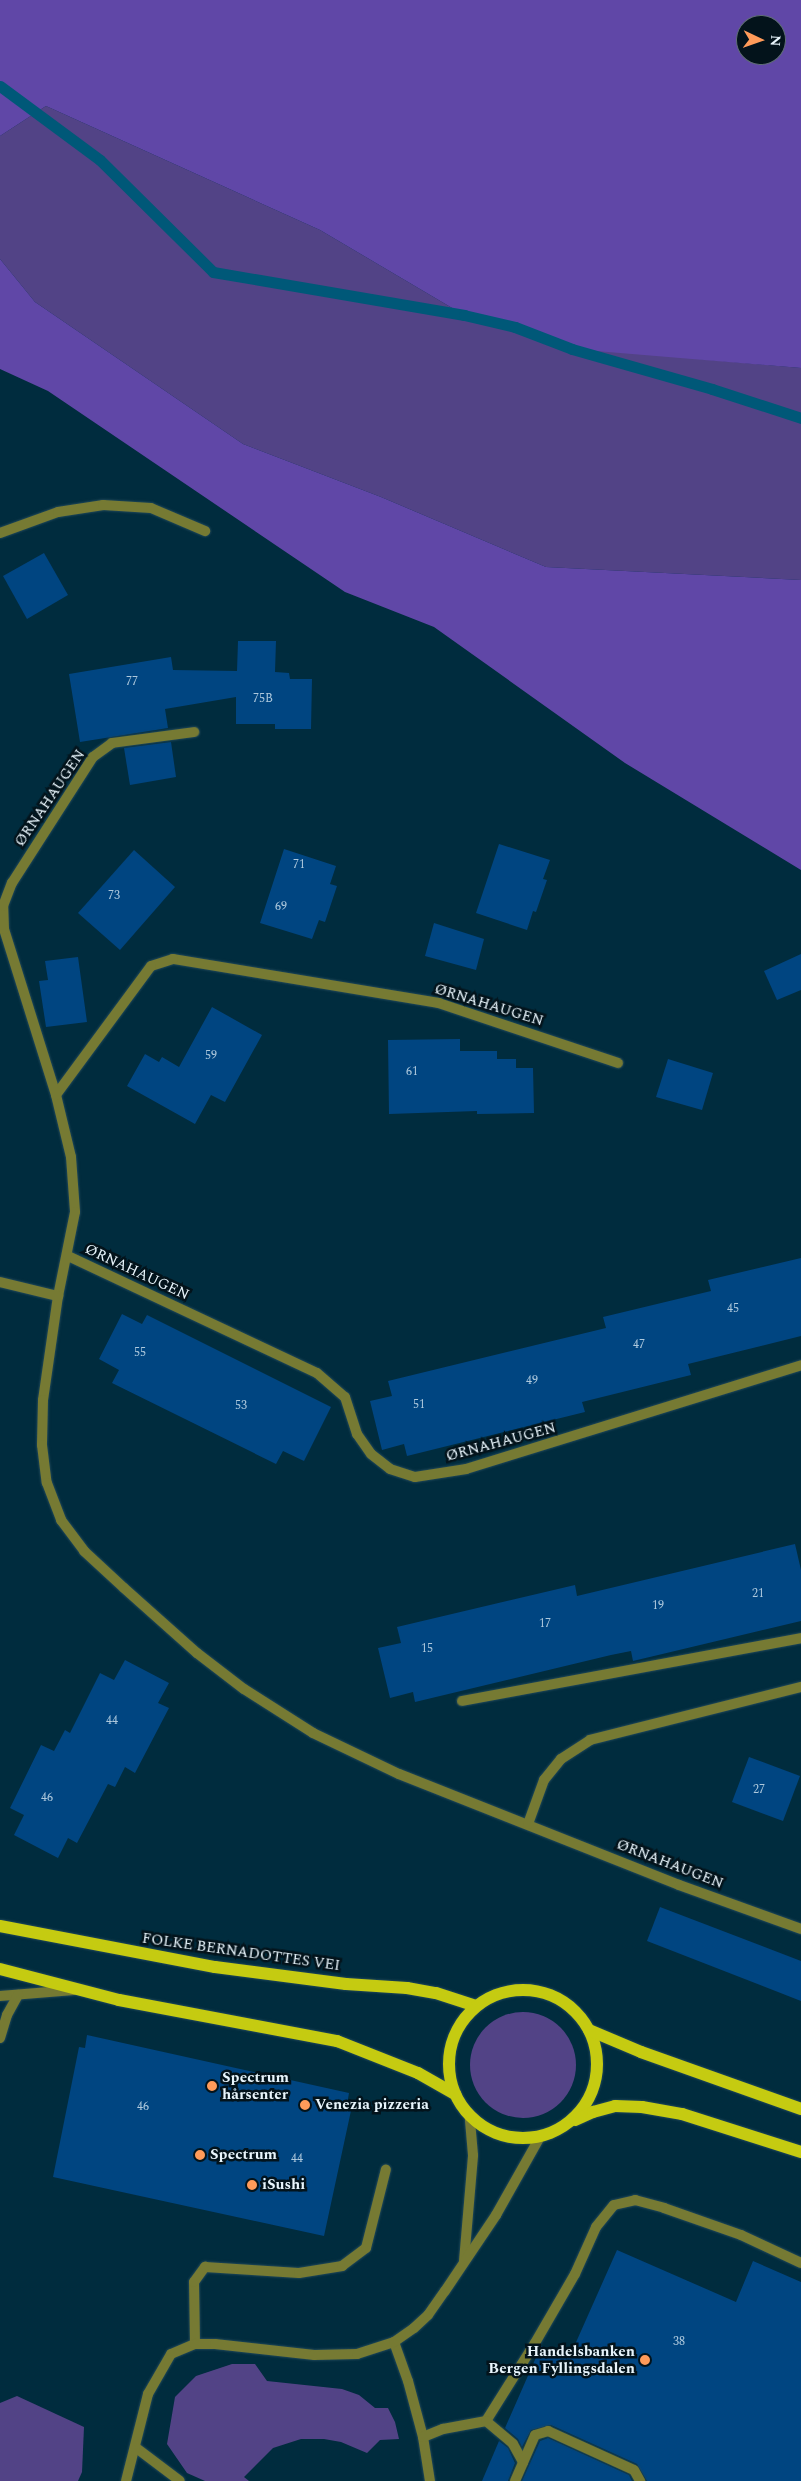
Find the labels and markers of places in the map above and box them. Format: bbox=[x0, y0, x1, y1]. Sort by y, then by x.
place label: Spectrum hårsenter bbox=[222, 2068, 289, 2103]
marker: Spectrum hårsenter bbox=[206, 2080, 218, 2092]
place label: Venezia pizzeria bbox=[315, 2096, 429, 2114]
marker: Venezia pizzeria bbox=[299, 2099, 311, 2111]
place label: Spectrum bbox=[210, 2146, 277, 2164]
marker: Spectrum bbox=[194, 2149, 206, 2161]
place label: iSushi bbox=[262, 2176, 305, 2194]
marker: iSushi bbox=[246, 2179, 258, 2191]
place label: Handelsbanken Bergen Fyllingsdalen bbox=[488, 2342, 635, 2377]
marker: Handelsbanken Bergen Fyllingsdalen bbox=[639, 2354, 651, 2366]

